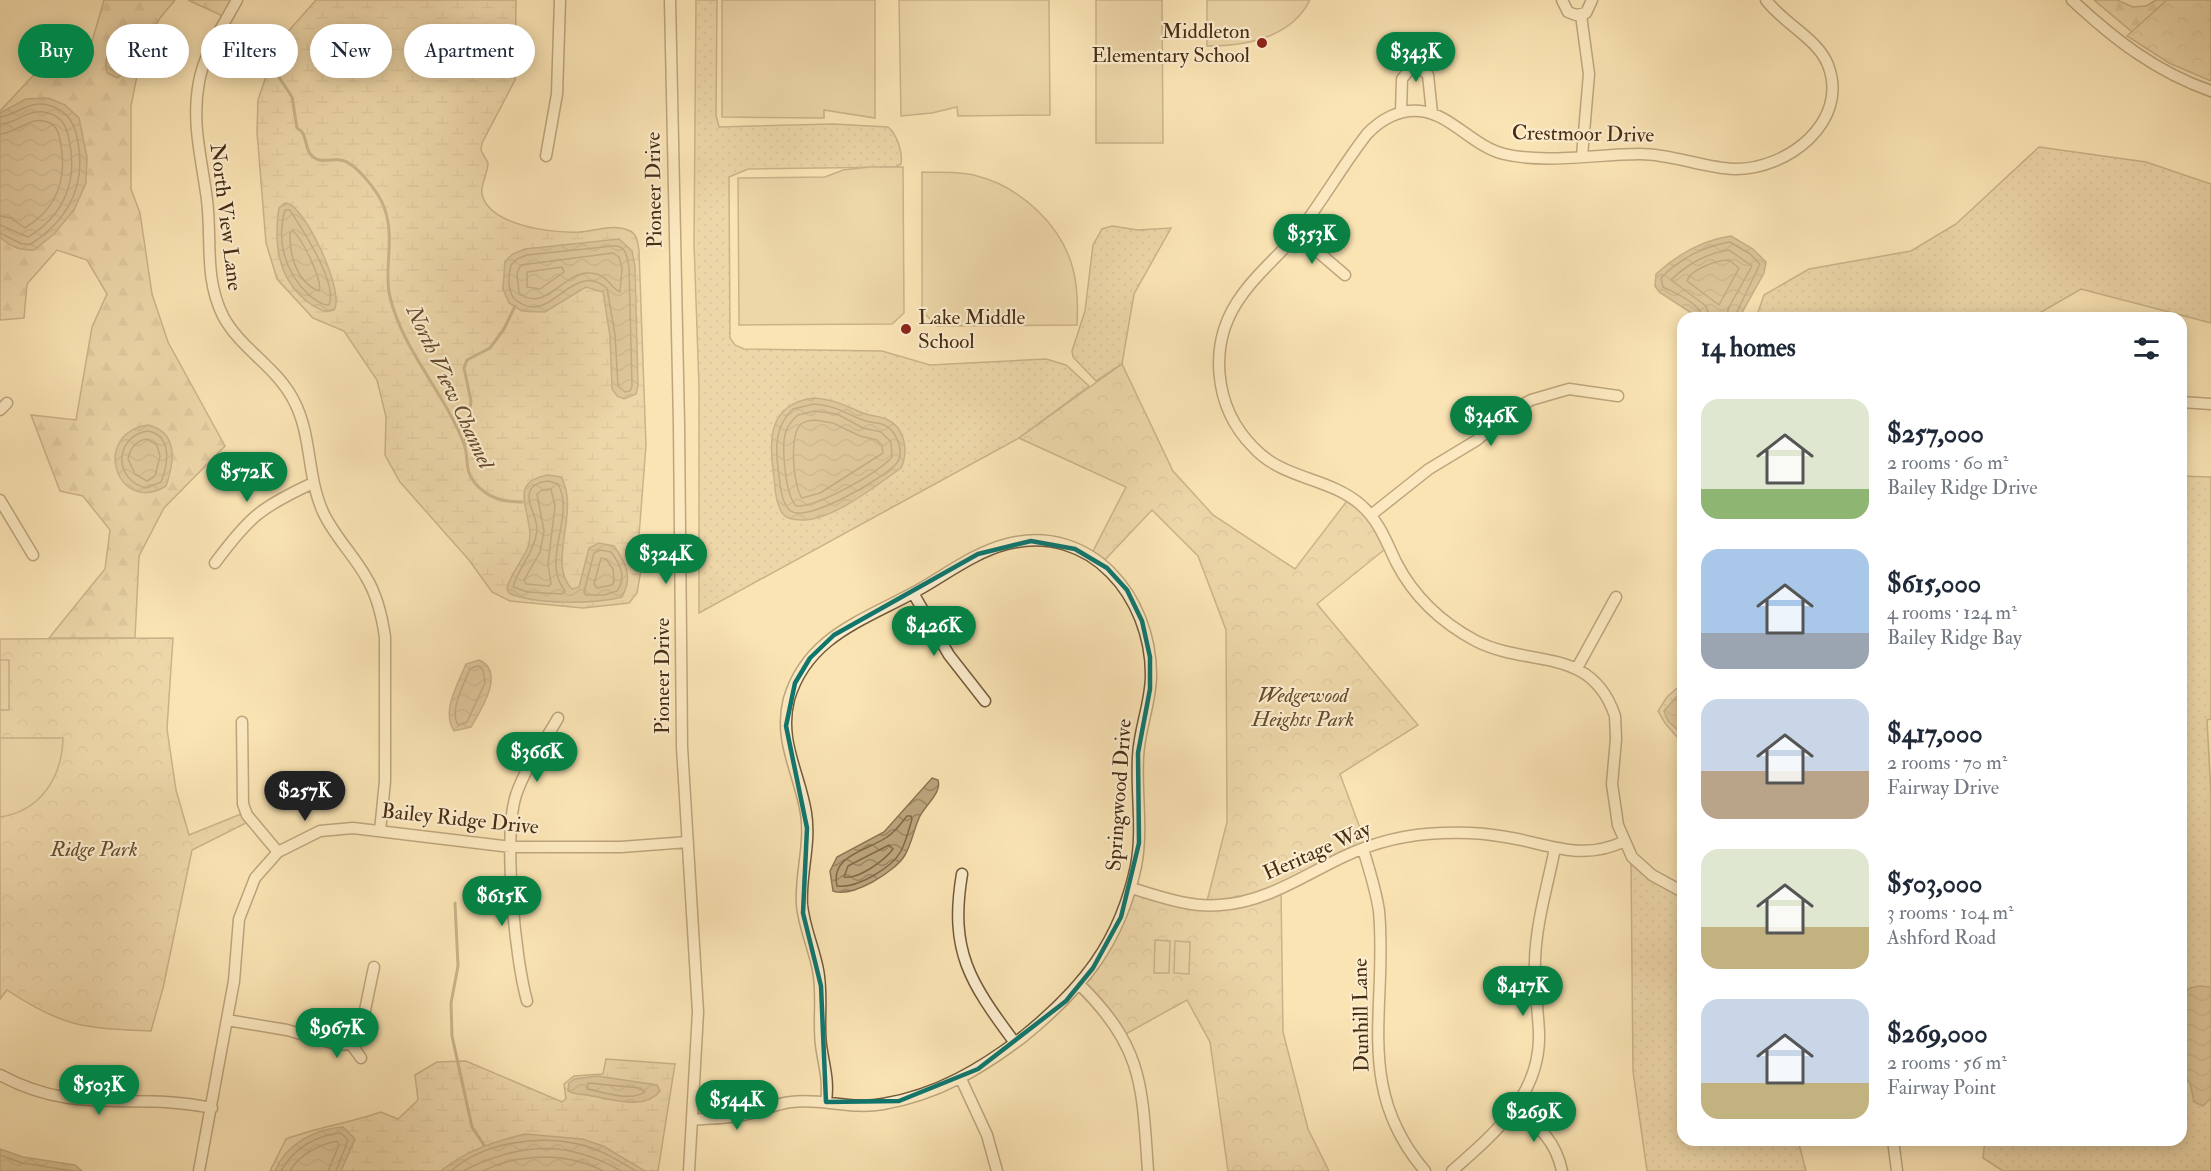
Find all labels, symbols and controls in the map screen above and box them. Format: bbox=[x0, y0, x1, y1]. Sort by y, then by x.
place label: Middleton Elementary School bbox=[1092, 18, 1251, 69]
chip: Buy bbox=[18, 24, 94, 78]
chip: Rent bbox=[106, 24, 189, 78]
chip: Filters bbox=[201, 24, 298, 78]
chip: New bbox=[310, 24, 392, 78]
chip: Apartment bbox=[404, 24, 535, 78]
pin: $343K bbox=[1374, 32, 1458, 83]
marker: Middleton Elementary School bbox=[1255, 36, 1269, 50]
text: $343K bbox=[1390, 39, 1442, 64]
street label: Crestmoor Drive bbox=[1512, 119, 1655, 149]
street label: Pioneer Drive bbox=[639, 131, 669, 248]
street label: North View Lane bbox=[204, 142, 248, 292]
pin: $353K bbox=[1270, 214, 1354, 265]
text: $353K bbox=[1287, 221, 1337, 246]
water label: North View Channel bbox=[400, 300, 501, 475]
place label: Lake Middle School bbox=[918, 304, 1026, 355]
marker: Lake Middle School bbox=[899, 322, 913, 336]
text: 14 homes bbox=[1701, 332, 1796, 364]
icon: filters bbox=[2130, 332, 2163, 365]
pin: $346K bbox=[1449, 396, 1533, 447]
text: $346K bbox=[1464, 403, 1518, 428]
text: $257,000 bbox=[1887, 418, 1984, 450]
icon: home bbox=[1749, 423, 1821, 495]
text: 2 rooms · 60 m² bbox=[1887, 450, 2008, 475]
pin: $572K bbox=[205, 452, 289, 503]
text: $572K bbox=[220, 459, 274, 484]
text: Bailey Ridge Drive bbox=[1887, 475, 2038, 500]
pin: $324K bbox=[624, 534, 708, 585]
text: $324K bbox=[639, 541, 693, 566]
text: $615,000 bbox=[1887, 568, 1981, 600]
icon: home bbox=[1749, 573, 1821, 645]
text: 4 rooms · 124 m² bbox=[1887, 600, 2017, 625]
pin: $426K bbox=[892, 606, 976, 657]
text: $426K bbox=[906, 613, 962, 638]
street label: Pioneer Drive bbox=[649, 618, 676, 734]
text: Bailey Ridge Bay bbox=[1887, 625, 2022, 650]
park label: Wedgewood Heights Park bbox=[1251, 682, 1354, 733]
street label: Springwood Drive bbox=[1100, 718, 1138, 872]
text: $417,000 bbox=[1887, 718, 1983, 750]
icon: home bbox=[1749, 723, 1821, 795]
pin: $366K bbox=[495, 732, 579, 783]
text: $366K bbox=[510, 739, 564, 764]
text: 2 rooms · 70 m² bbox=[1887, 750, 2007, 775]
pin: $257K bbox=[263, 771, 347, 822]
text: Fairway Drive bbox=[1887, 775, 1999, 800]
text: $257K bbox=[278, 778, 332, 803]
street label: Bailey Ridge Drive bbox=[380, 797, 540, 841]
street label: Heritage Way bbox=[1259, 815, 1376, 887]
park label: Ridge Park bbox=[49, 836, 138, 863]
text: $503,000 bbox=[1887, 868, 1982, 900]
icon: home bbox=[1749, 873, 1821, 945]
pin: $615K bbox=[460, 876, 544, 927]
text: $615K bbox=[476, 883, 528, 908]
text: 3 rooms · 104 m² bbox=[1887, 900, 2014, 925]
text: Ashford Road bbox=[1887, 925, 1996, 950]
street label: Dunhill Lane bbox=[1347, 958, 1375, 1072]
pin: $417K bbox=[1481, 966, 1565, 1017]
text: $417K bbox=[1497, 973, 1549, 998]
pin: $967K bbox=[295, 1008, 379, 1059]
text: $967K bbox=[310, 1015, 364, 1040]
text: $269,000 bbox=[1887, 1018, 1987, 1050]
icon: home bbox=[1749, 1023, 1821, 1095]
text: 2 rooms · 56 m² bbox=[1887, 1050, 2007, 1075]
pin: $503K bbox=[57, 1065, 141, 1116]
text: $503K bbox=[73, 1072, 125, 1097]
text: Fairway Point bbox=[1887, 1075, 1996, 1100]
pin: $544K bbox=[695, 1080, 779, 1131]
text: $544K bbox=[709, 1087, 765, 1112]
pin: $269K bbox=[1492, 1092, 1576, 1143]
text: $269K bbox=[1506, 1099, 1562, 1124]

